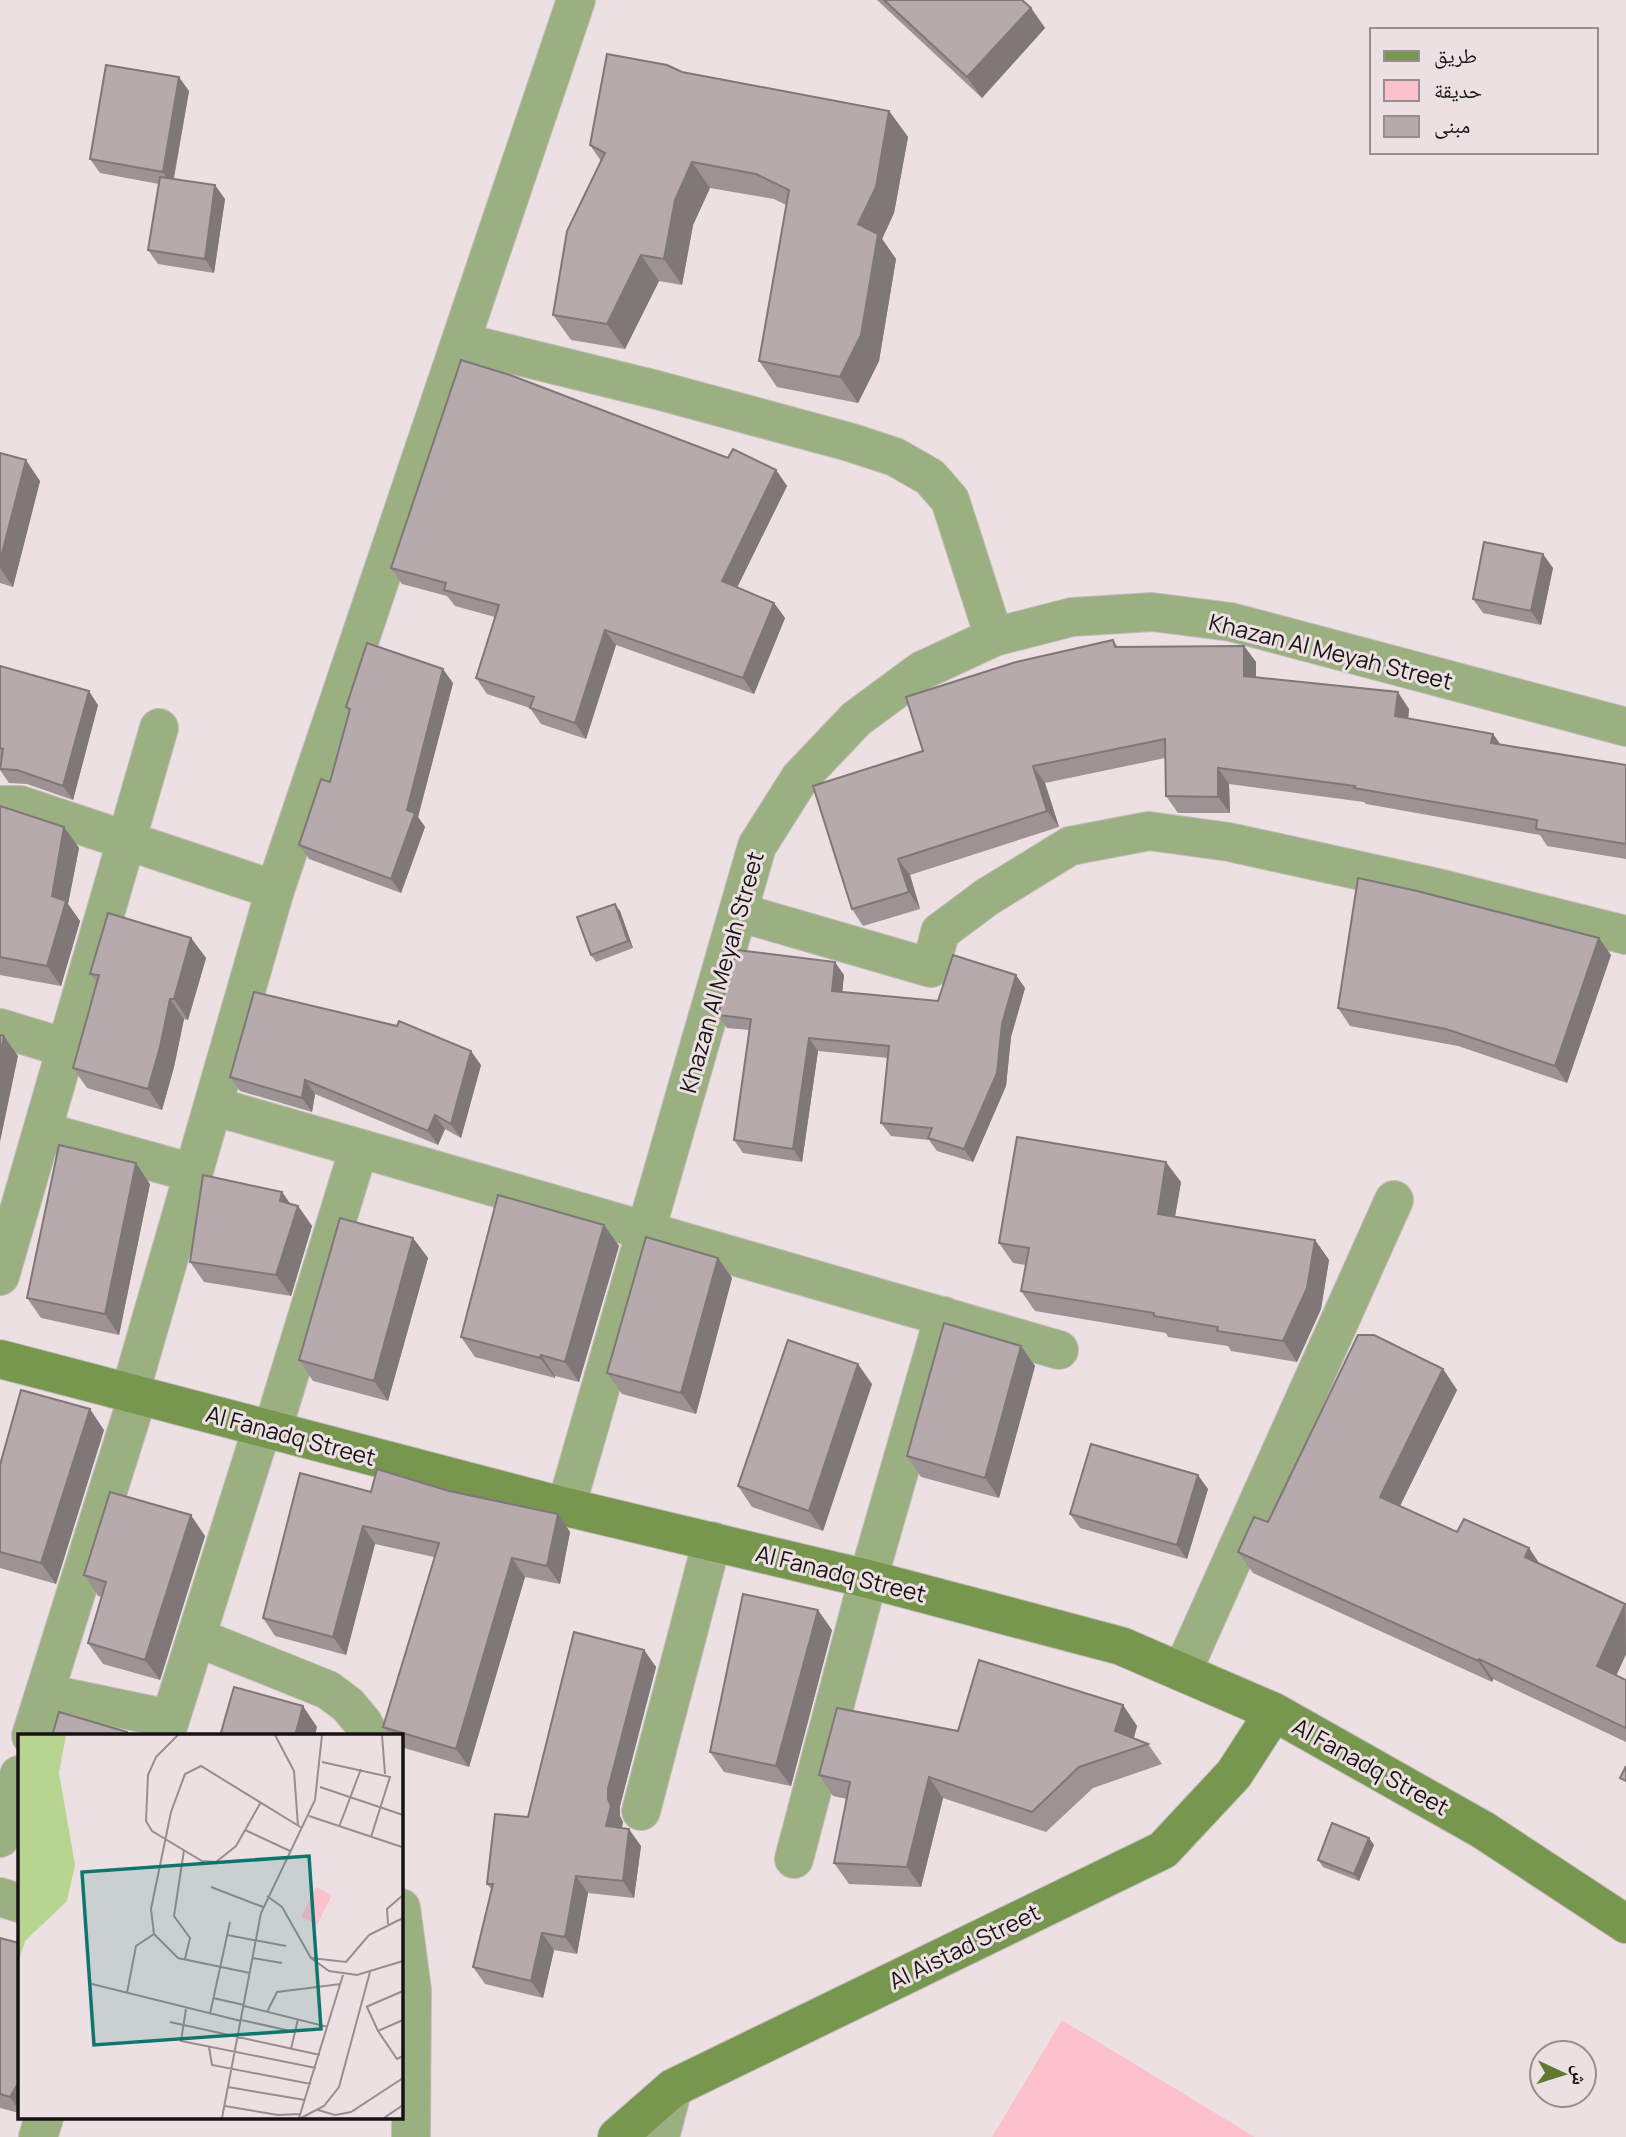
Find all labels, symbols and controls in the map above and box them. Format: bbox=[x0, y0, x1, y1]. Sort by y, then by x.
legend bbox=[1370, 28, 1598, 154]
text: طريق bbox=[1434, 41, 1477, 69]
text: حديقة bbox=[1434, 76, 1482, 104]
text: مبنى bbox=[1434, 111, 1470, 139]
street label: Khazan Al Meyah Street bbox=[1206, 605, 1456, 697]
street label: Khazan Al Meyah Street bbox=[671, 847, 771, 1097]
street label: Al Fanadq Street bbox=[203, 1397, 379, 1473]
street label: Al Fanadq Street bbox=[753, 1536, 929, 1610]
street label: Al Fanadq Street bbox=[1287, 1710, 1455, 1822]
inset map bbox=[18, 1734, 402, 2120]
street label: Al Aistad Street bbox=[883, 1896, 1045, 1996]
north arrow bbox=[1528, 2039, 1598, 2109]
text: ش bbox=[1566, 2064, 1594, 2086]

